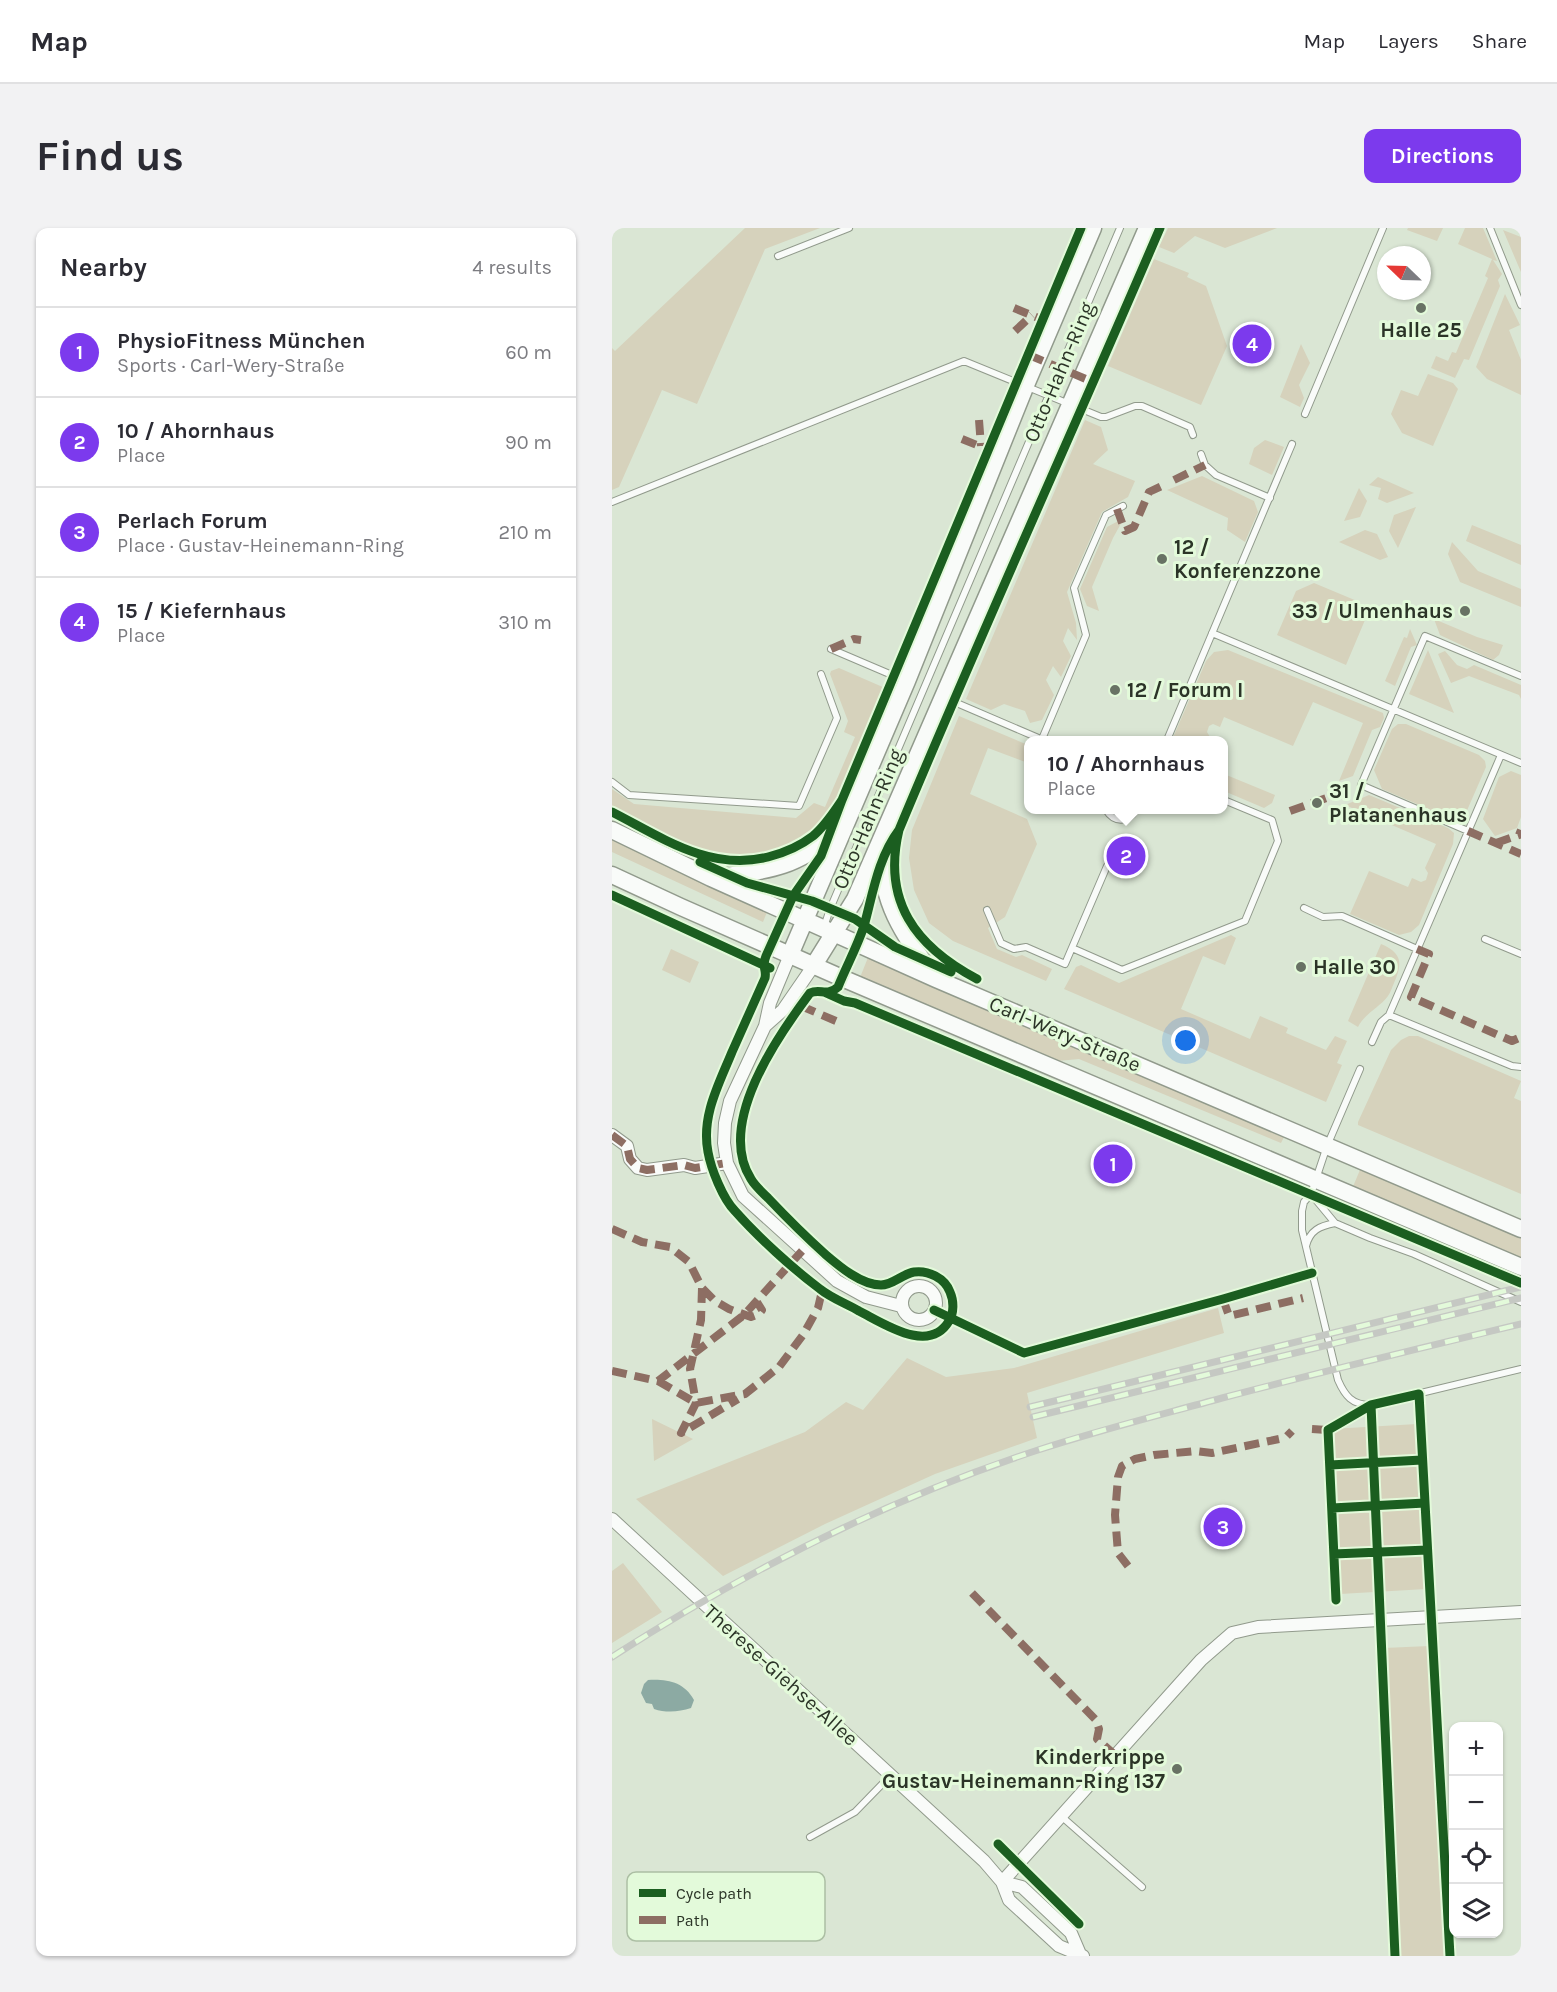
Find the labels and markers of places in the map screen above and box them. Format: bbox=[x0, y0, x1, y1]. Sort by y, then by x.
marker: Halle 25 bbox=[1414, 301, 1428, 315]
place label: Halle 25 bbox=[1380, 318, 1462, 342]
pin: 4 bbox=[1232, 322, 1272, 366]
place label: 12 / Konferenzzone bbox=[1174, 535, 1321, 583]
marker: 12 / Konferenzzone bbox=[1155, 552, 1169, 566]
place label: 33 / Ulmenhaus bbox=[1292, 599, 1453, 623]
marker: 33 / Ulmenhaus bbox=[1458, 604, 1472, 618]
place label: 12 / Forum I bbox=[1127, 678, 1243, 702]
marker: 12 / Forum I bbox=[1108, 683, 1122, 697]
place label: 31 / Platanenhaus bbox=[1329, 779, 1467, 827]
marker: 31 / Platanenhaus bbox=[1310, 796, 1324, 810]
pin: 2 bbox=[1106, 834, 1146, 878]
place label: Halle 30 bbox=[1313, 955, 1396, 979]
marker: Halle 30 bbox=[1294, 960, 1308, 974]
pin: 1 bbox=[1094, 1142, 1132, 1186]
pin: 3 bbox=[1204, 1504, 1242, 1550]
place label: Kinderkrippe Gustav-Heinemann-Ring 137 bbox=[882, 1745, 1166, 1793]
marker: Kinderkrippe Gustav-Heinemann-Ring 137 bbox=[1170, 1762, 1184, 1776]

